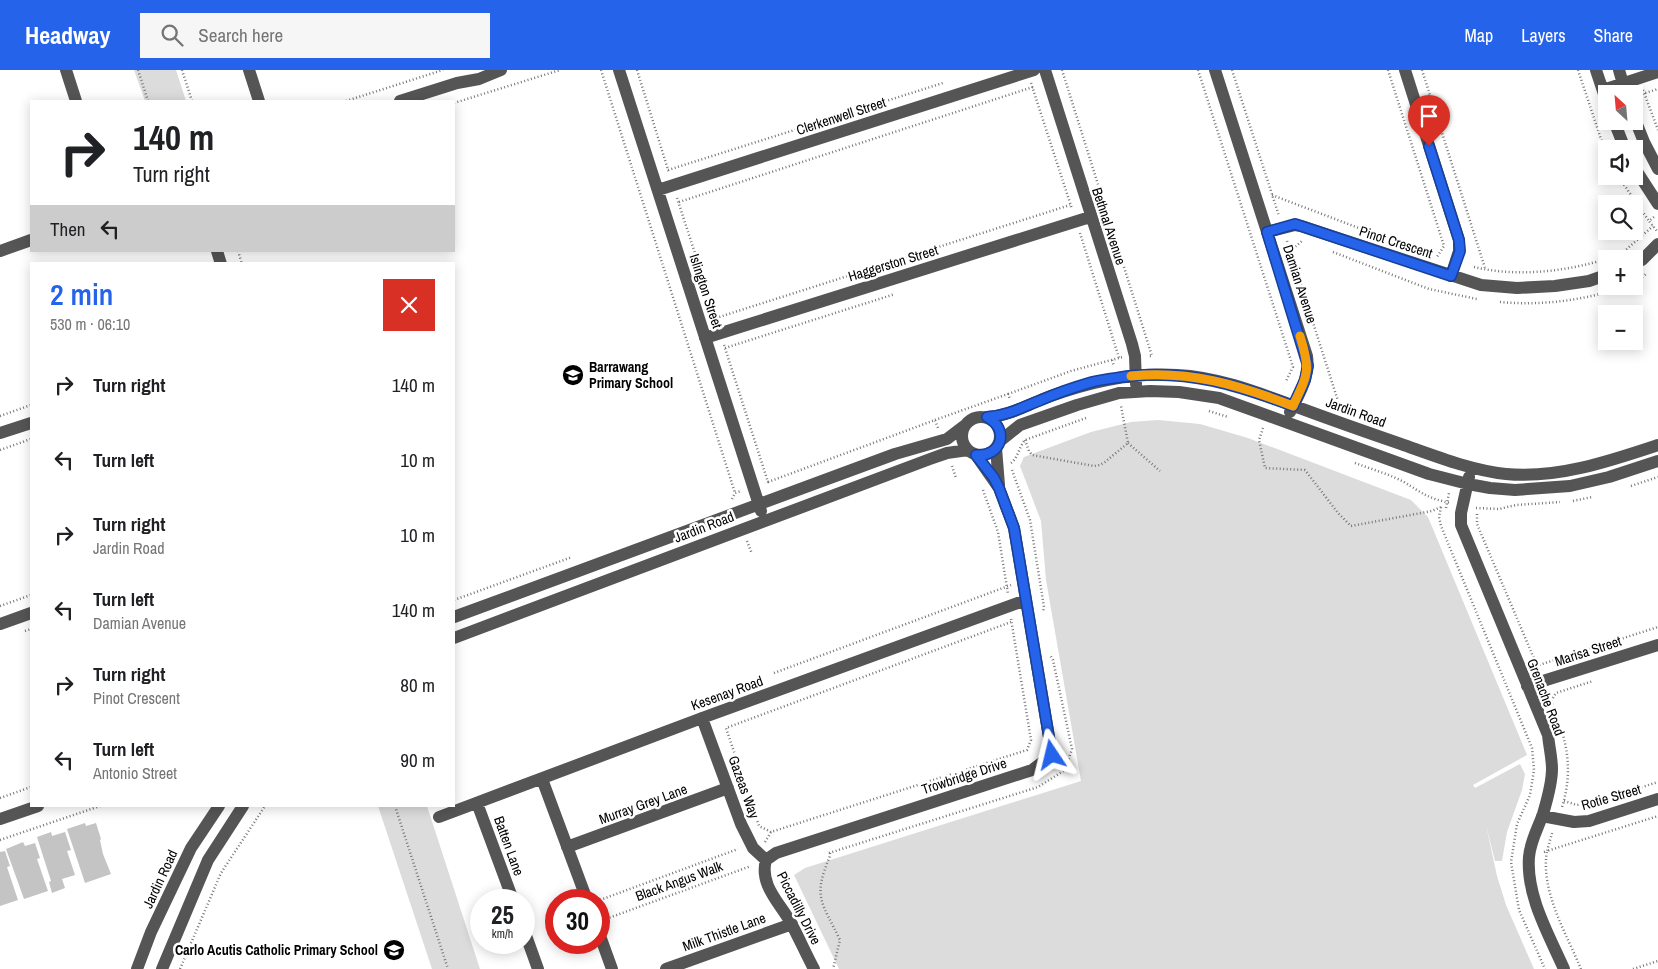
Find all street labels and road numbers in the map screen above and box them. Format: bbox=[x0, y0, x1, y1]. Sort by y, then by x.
street label: Clerkenwell Street bbox=[794, 93, 888, 139]
street label: Bethnal Avenue bbox=[1088, 185, 1130, 267]
street label: Pinot Crescent bbox=[1357, 222, 1435, 262]
street label: Haggerston Street bbox=[846, 241, 940, 285]
street label: Damian Avenue bbox=[1279, 242, 1321, 326]
street label: Islington Street bbox=[686, 251, 726, 331]
street label: Jardin Road bbox=[1324, 393, 1388, 431]
street label: Jardin Road bbox=[672, 507, 736, 547]
street label: Marisa Street bbox=[1552, 632, 1624, 670]
street label: Grenache Road bbox=[1523, 656, 1569, 738]
street label: Kesenay Road bbox=[689, 672, 765, 714]
street label: Gazeas Way bbox=[724, 753, 764, 821]
street label: Trowbridge Drive bbox=[919, 754, 1009, 798]
street label: Murray Grey Lane bbox=[596, 780, 690, 828]
street label: Rotie Street bbox=[1579, 780, 1643, 814]
street label: Batten Lane bbox=[490, 814, 528, 878]
street label: Jardin Road bbox=[139, 847, 181, 911]
street label: Black Angus Walk bbox=[633, 857, 725, 905]
street label: Piccadilly Drive bbox=[773, 868, 825, 948]
street label: Milk Thistle Lane bbox=[680, 909, 768, 955]

